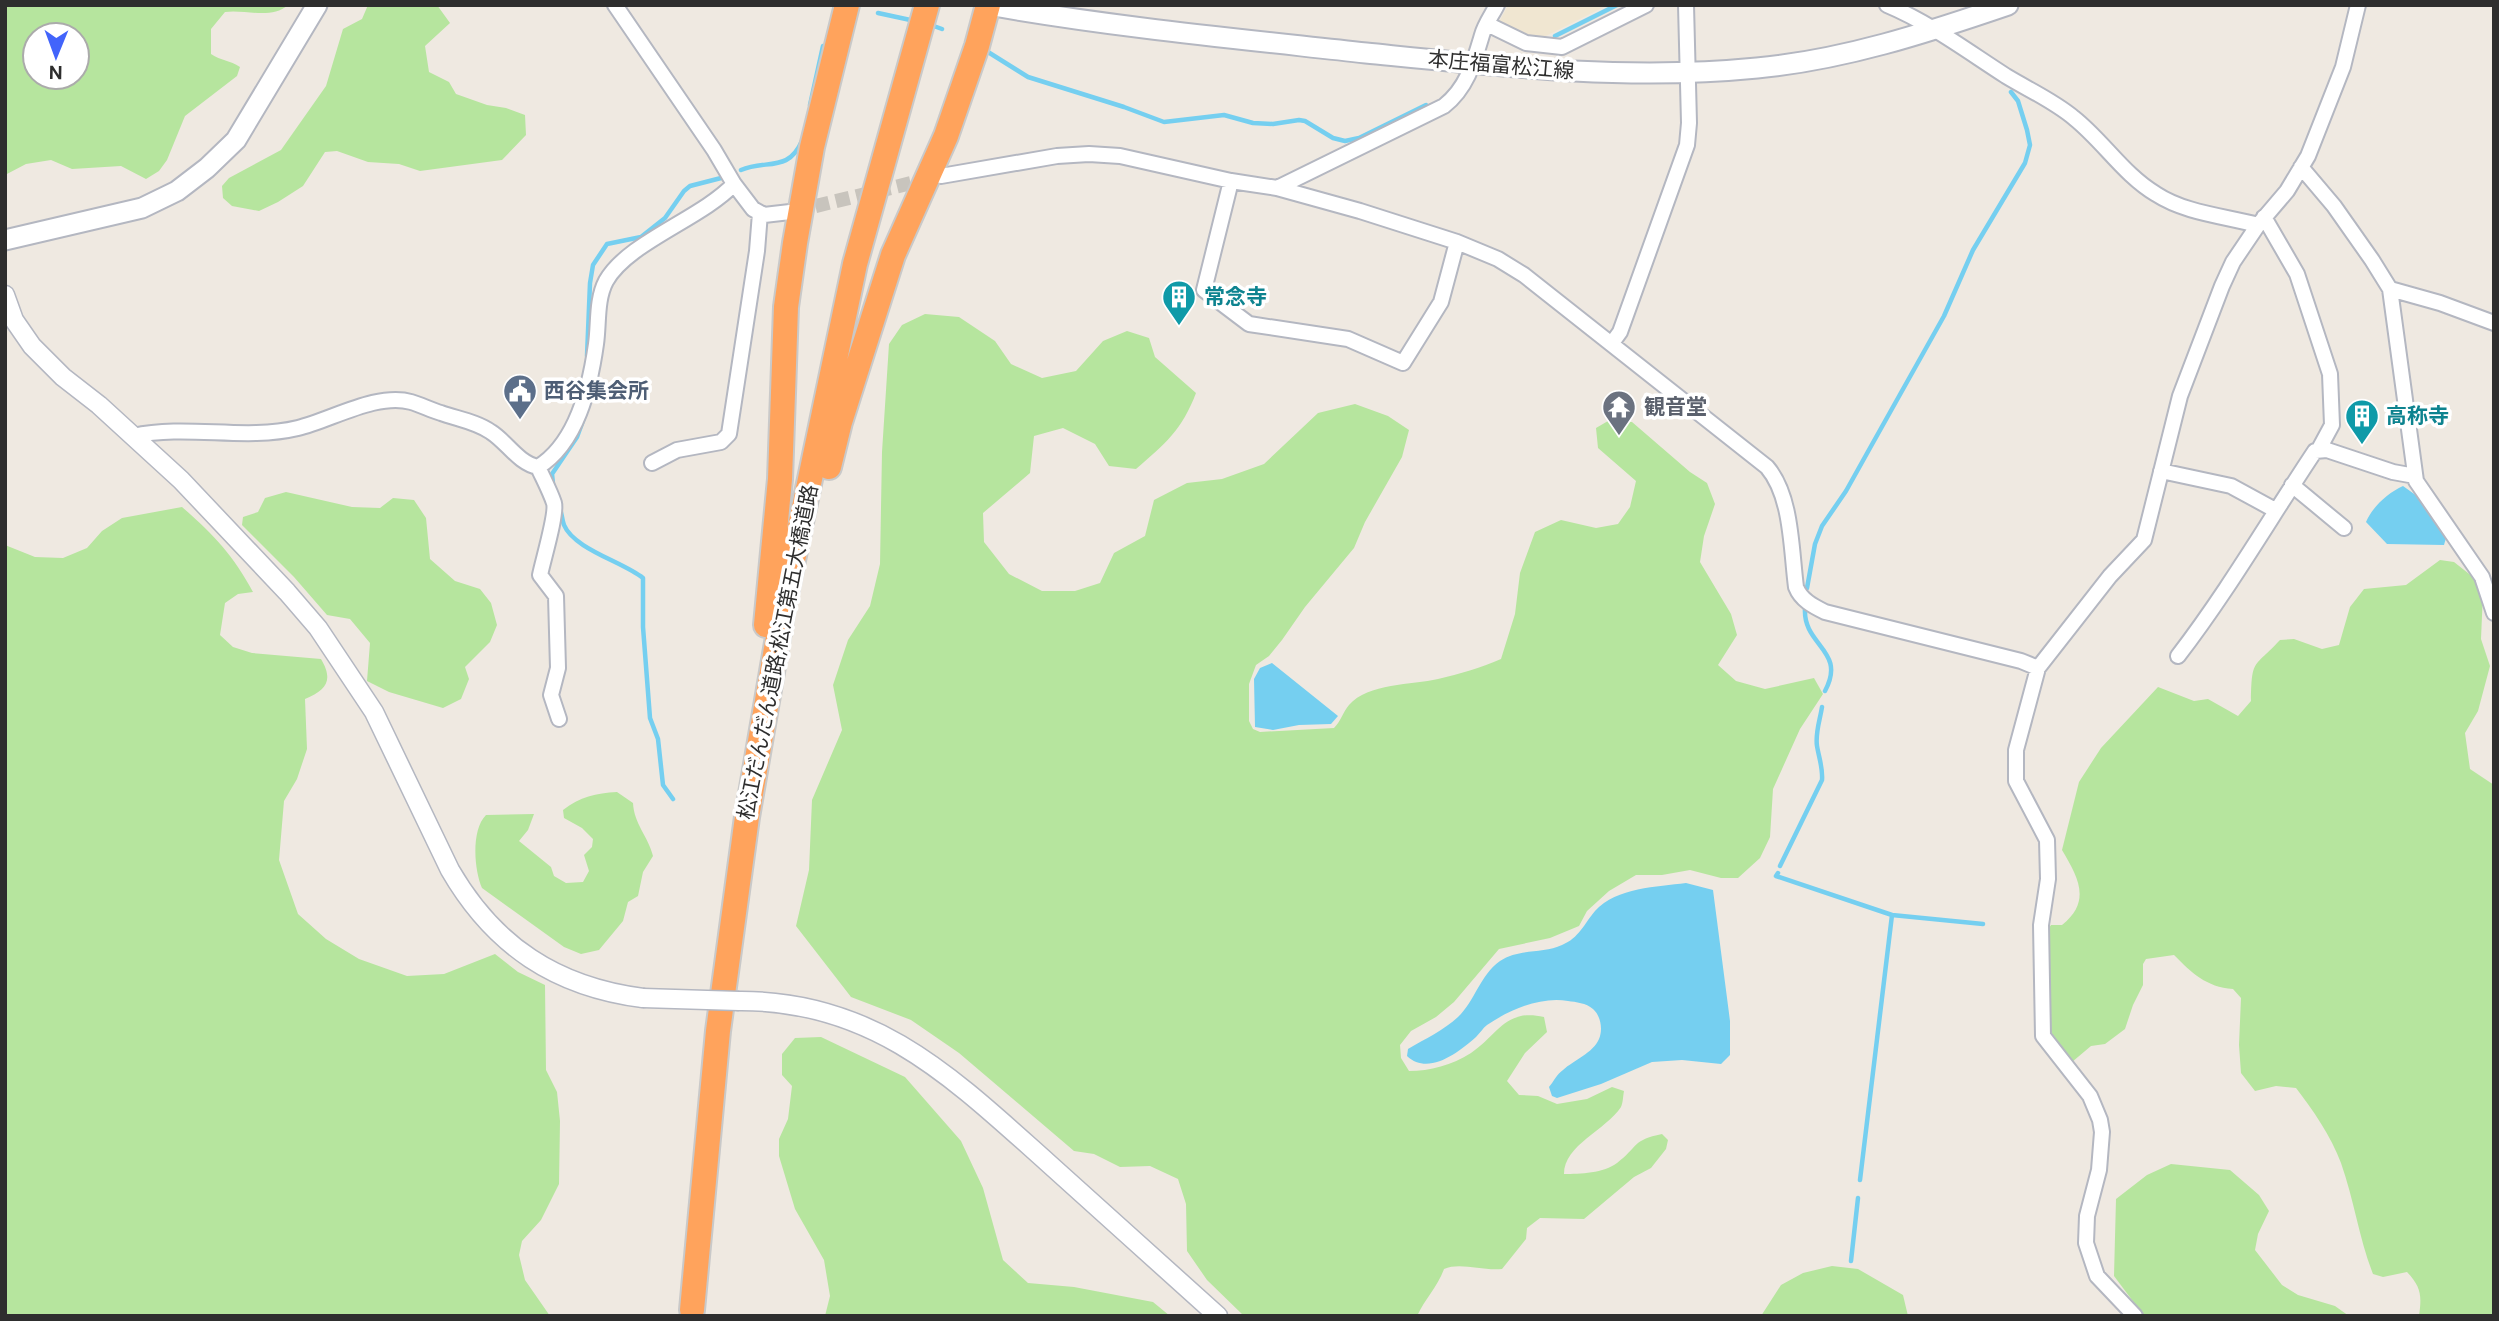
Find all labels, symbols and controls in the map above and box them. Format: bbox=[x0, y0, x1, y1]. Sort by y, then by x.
north arrow bbox=[21, 21, 91, 91]
street label: 本庄福富松江線 bbox=[1427, 45, 1575, 85]
text: N bbox=[49, 60, 63, 85]
building icon: 常念寺 bbox=[1160, 278, 1198, 327]
place label: 常念寺 bbox=[1204, 283, 1267, 311]
public building icon: 西谷集会所 bbox=[501, 372, 539, 421]
place label: 西谷集会所 bbox=[544, 377, 649, 405]
temple icon: 観音堂 bbox=[1600, 388, 1638, 437]
place label: 観音堂 bbox=[1644, 393, 1707, 421]
building icon: 高称寺 bbox=[2343, 397, 2381, 446]
place label: 高称寺 bbox=[2386, 402, 2449, 430]
street label: 松江だんだん道路;松江第五大橋道路 bbox=[732, 482, 824, 822]

